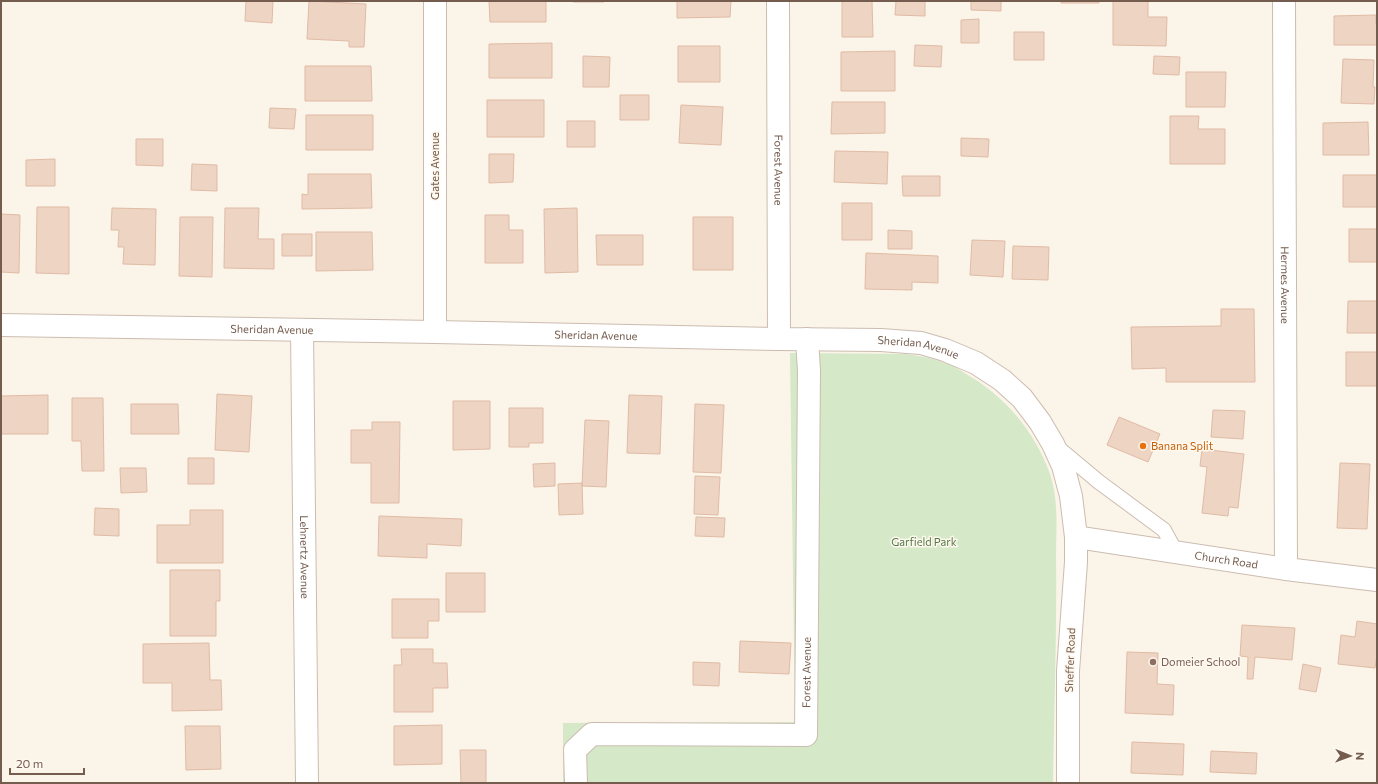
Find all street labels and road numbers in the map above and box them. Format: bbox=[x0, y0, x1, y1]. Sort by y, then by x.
street label: Gates Avenue bbox=[428, 132, 441, 200]
street label: Forest Avenue bbox=[772, 134, 786, 206]
street label: Hermes Avenue bbox=[1279, 246, 1292, 324]
street label: Sheridan Avenue bbox=[230, 322, 314, 336]
street label: Sheridan Avenue bbox=[554, 327, 638, 342]
street label: Sheridan Avenue bbox=[877, 333, 961, 361]
street label: Lehnertz Avenue bbox=[298, 515, 312, 599]
street label: Church Road bbox=[1194, 548, 1259, 571]
street label: Sheffer Road bbox=[1062, 627, 1077, 693]
street label: Forest Avenue bbox=[799, 637, 813, 708]

